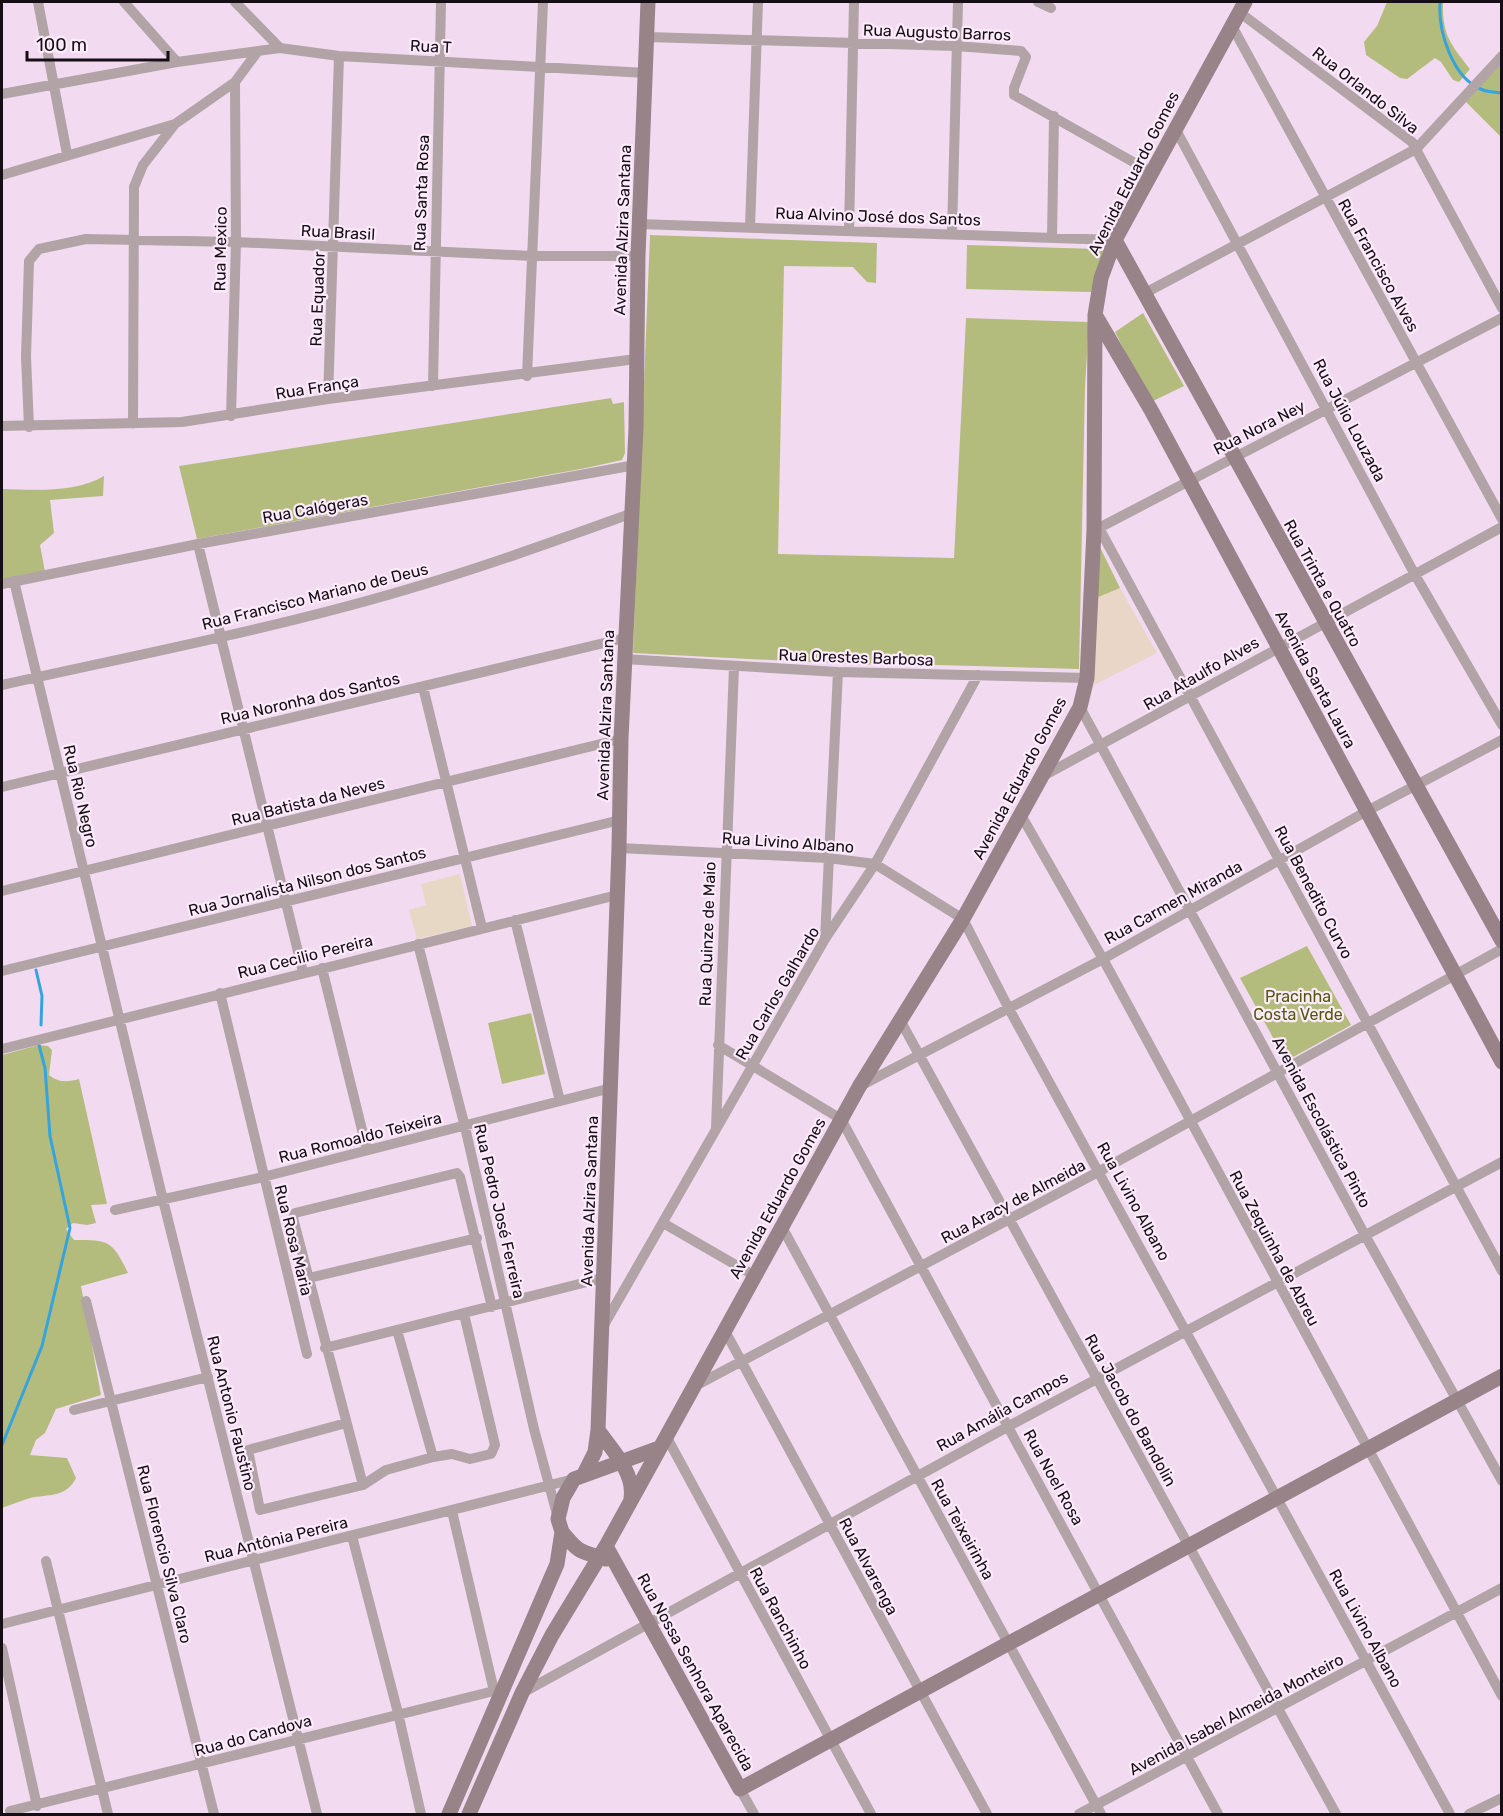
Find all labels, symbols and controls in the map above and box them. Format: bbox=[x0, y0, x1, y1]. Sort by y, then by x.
street label: Rua Augusto Barros bbox=[863, 20, 1011, 45]
scale bar bbox=[27, 24, 168, 62]
text: 100 m bbox=[36, 34, 87, 56]
street label: Rua T bbox=[410, 36, 452, 57]
street label: Rua Orlando Silva bbox=[1309, 43, 1423, 138]
street label: Avenida Eduardo Gomes bbox=[1084, 88, 1183, 258]
street label: Rua Santa Rosa bbox=[410, 134, 433, 252]
street label: Avenida Alzira Santana bbox=[610, 144, 635, 316]
street label: Rua Francisco Alves bbox=[1334, 195, 1423, 335]
street label: Rua Alvino José dos Santos bbox=[775, 203, 981, 230]
street label: Rua Mexico bbox=[210, 206, 231, 292]
street label: Rua Brasil bbox=[300, 221, 376, 244]
street label: Rua Equador bbox=[306, 251, 329, 347]
street label: Rua Júlio Louzada bbox=[1309, 356, 1390, 485]
street label: Rua França bbox=[274, 372, 360, 403]
street label: Rua Nora Ney bbox=[1210, 396, 1308, 459]
street label: Rua Calógeras bbox=[261, 490, 369, 527]
street label: Rua Trinta e Quatro bbox=[1280, 516, 1365, 650]
street label: Rua Francisco Mariano de Deus bbox=[200, 559, 430, 634]
street label: Avenida Santa Laura bbox=[1271, 607, 1360, 751]
street label: Avenida Alzira Santana bbox=[593, 629, 618, 801]
street label: Rua Ataulfo Alves bbox=[1140, 633, 1262, 714]
street label: Rua Orestes Barbosa bbox=[778, 645, 934, 670]
street label: Rua Noronha dos Santos bbox=[219, 669, 402, 728]
street label: Avenida Eduardo Gomes bbox=[969, 694, 1070, 863]
street label: Rua Rio Negro bbox=[59, 743, 102, 849]
street label: Rua Batista da Neves bbox=[229, 773, 387, 830]
street label: Rua Benedito Curvo bbox=[1270, 822, 1357, 962]
street label: Rua Livino Albano bbox=[721, 828, 855, 857]
street label: Rua Jornalista Nilson dos Santos bbox=[186, 843, 428, 920]
street label: Rua Carmen Miranda bbox=[1101, 857, 1245, 948]
street label: Rua Quinze de Maio bbox=[695, 861, 720, 1007]
street label: Rua Carlos Galhardo bbox=[732, 923, 823, 1063]
street label: Rua Cecilio Pereira bbox=[236, 930, 375, 982]
park label: Pracinha Costa Verde bbox=[1253, 987, 1343, 1024]
street label: Avenida Escolástica Pinto bbox=[1268, 1033, 1375, 1211]
street label: Rua Romoaldo Teixeira bbox=[277, 1108, 444, 1167]
street label: Avenida Eduardo Gomes bbox=[725, 1114, 830, 1282]
street label: Avenida Alzira Santana bbox=[577, 1115, 602, 1287]
street label: Rua Pedro José Ferreira bbox=[470, 1122, 529, 1300]
street label: Rua Livino Albano bbox=[1093, 1139, 1174, 1264]
street label: Rua Aracy de Almeida bbox=[938, 1155, 1089, 1248]
street label: Rua Zequinha de Abreu bbox=[1226, 1167, 1324, 1329]
street label: Rua Rosa Maria bbox=[271, 1183, 316, 1298]
street label: Rua Jacob do Bandolin bbox=[1081, 1331, 1180, 1490]
street label: Rua Antonio Faustino bbox=[203, 1334, 260, 1493]
street label: Rua Amália Campos bbox=[933, 1367, 1071, 1455]
street label: Rua Noel Rosa bbox=[1019, 1426, 1088, 1528]
street label: Rua Florencio Silva Claro bbox=[133, 1463, 196, 1645]
street label: Rua Teixeirinha bbox=[927, 1475, 998, 1583]
street label: Rua Antônia Pereira bbox=[202, 1512, 350, 1567]
street label: Rua Alvarenga bbox=[835, 1514, 902, 1618]
street label: Rua Ranchinho bbox=[746, 1564, 815, 1673]
street label: Rua Livino Albano bbox=[1325, 1566, 1406, 1691]
street label: Rua Nossa Senhora Aparecida bbox=[633, 1570, 758, 1774]
street label: Avenida Isabel Almeida Monteiro bbox=[1126, 1650, 1347, 1779]
street label: Rua do Candova bbox=[192, 1711, 314, 1760]

